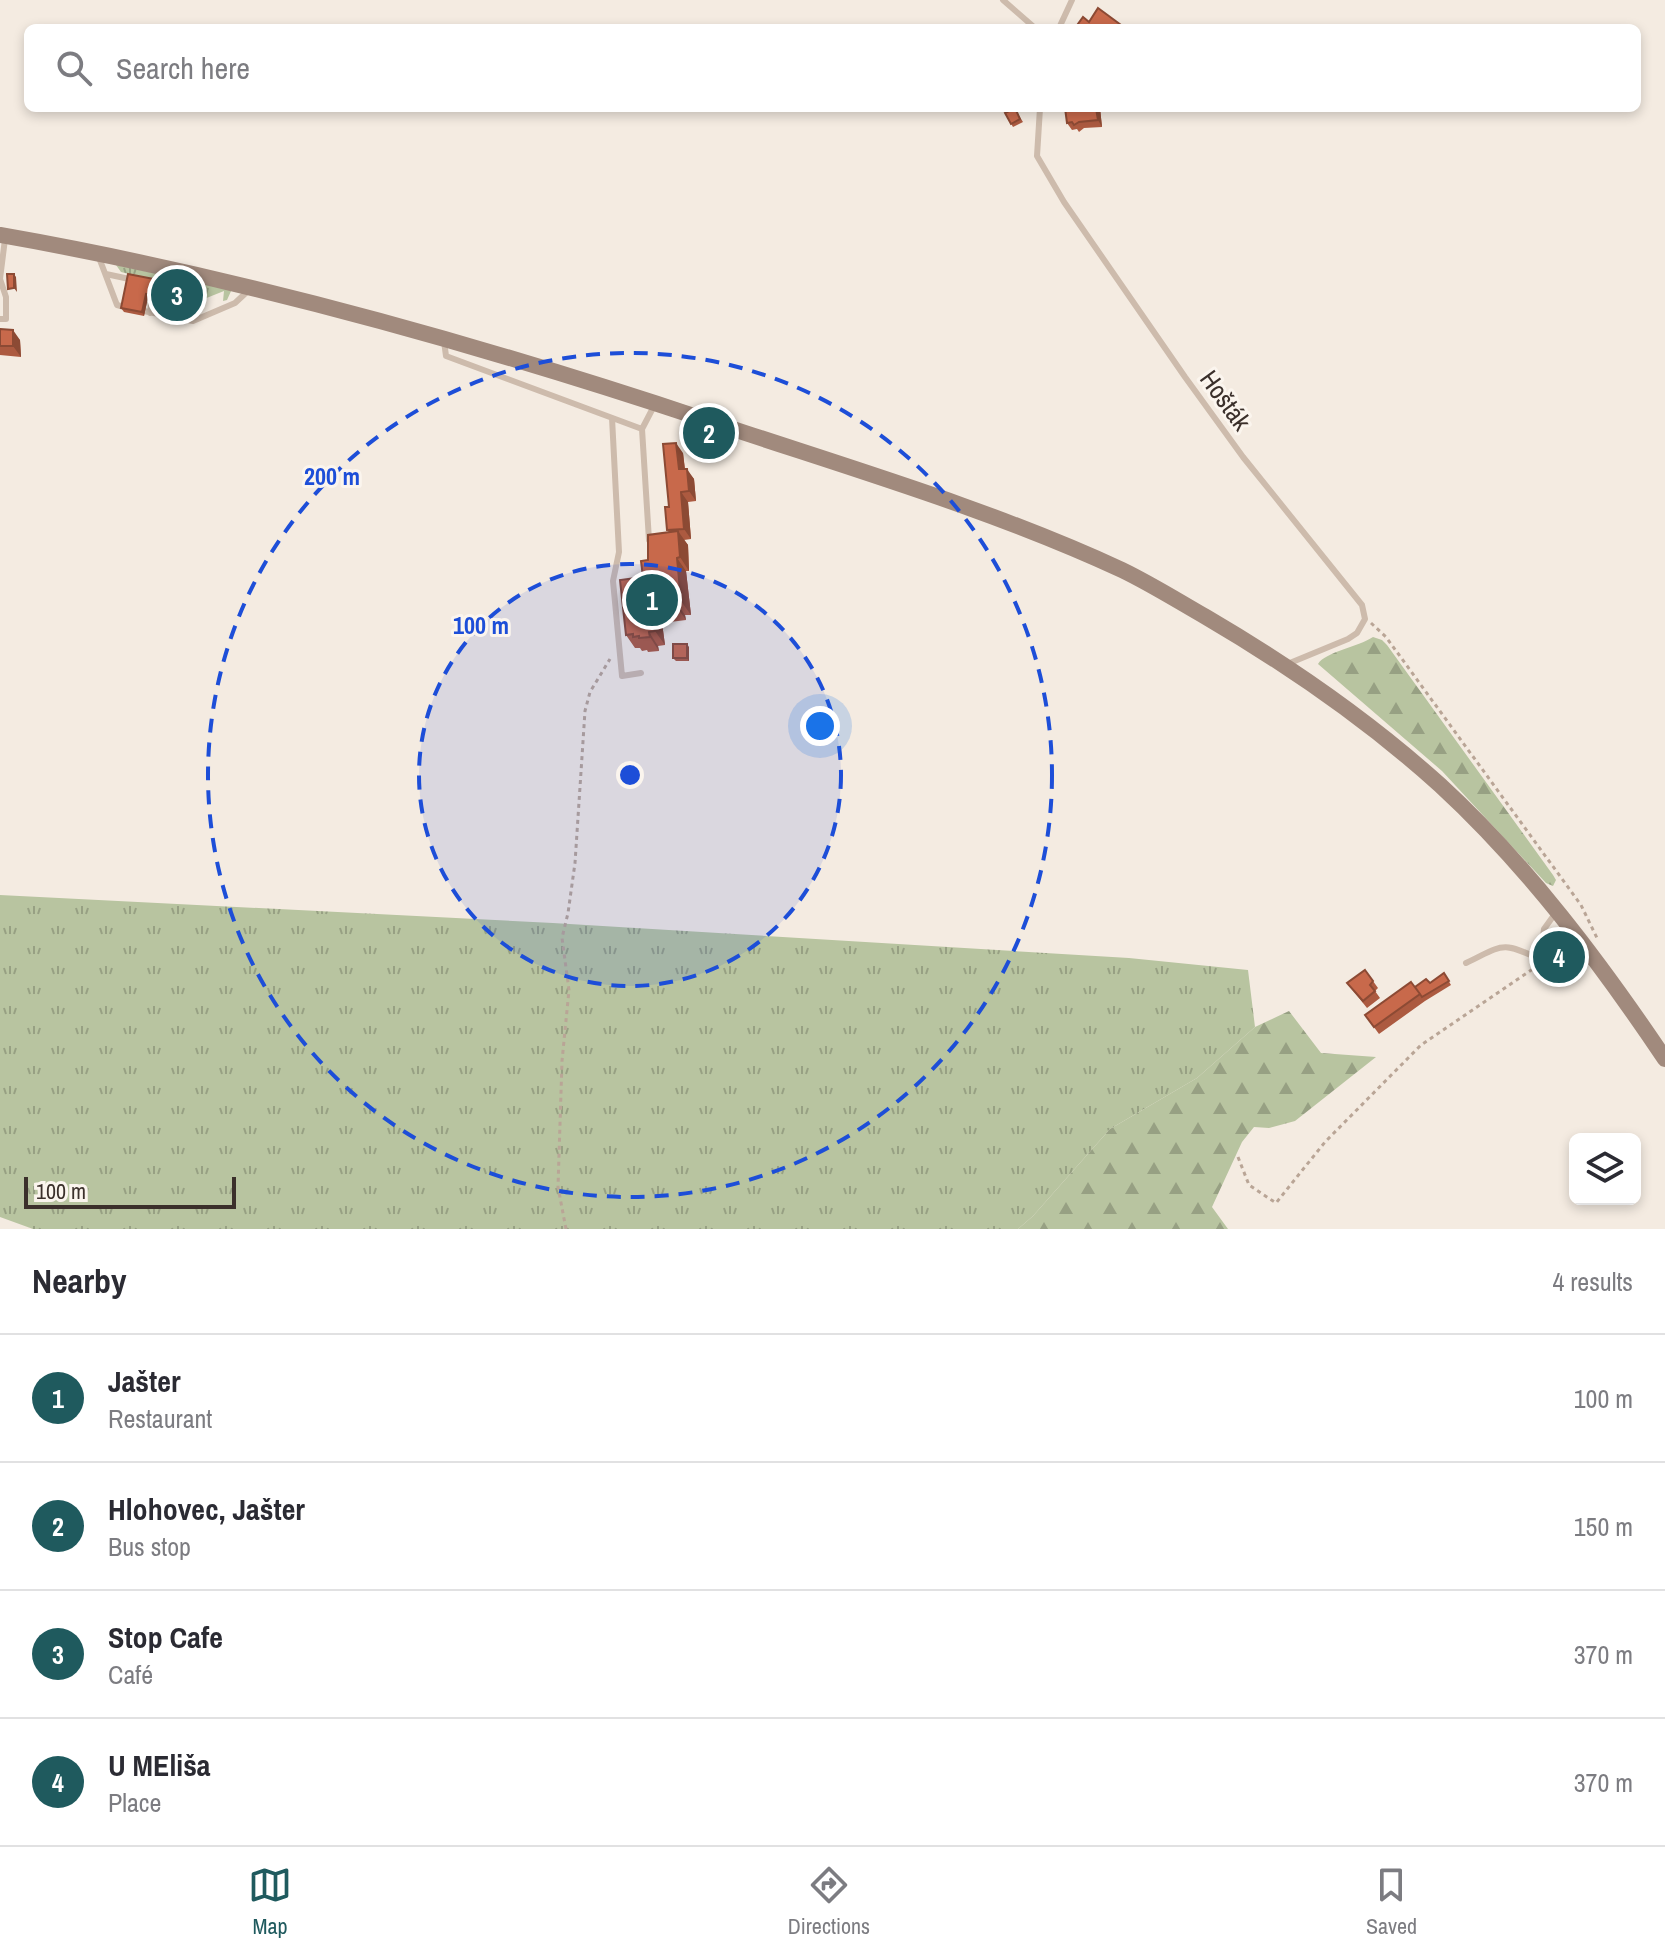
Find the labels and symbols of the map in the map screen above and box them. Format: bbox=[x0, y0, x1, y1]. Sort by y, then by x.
pin: 3 bbox=[151, 265, 203, 325]
street label: Hošták bbox=[1192, 363, 1260, 437]
pin: 2 bbox=[683, 403, 735, 463]
text: 200 m bbox=[304, 460, 360, 492]
pin: 1 bbox=[626, 570, 678, 630]
text: 100 m bbox=[453, 609, 509, 641]
your location bbox=[800, 706, 840, 746]
centre of rings bbox=[616, 761, 644, 789]
pin: 4 bbox=[1533, 927, 1585, 987]
scale bar bbox=[24, 1173, 236, 1209]

